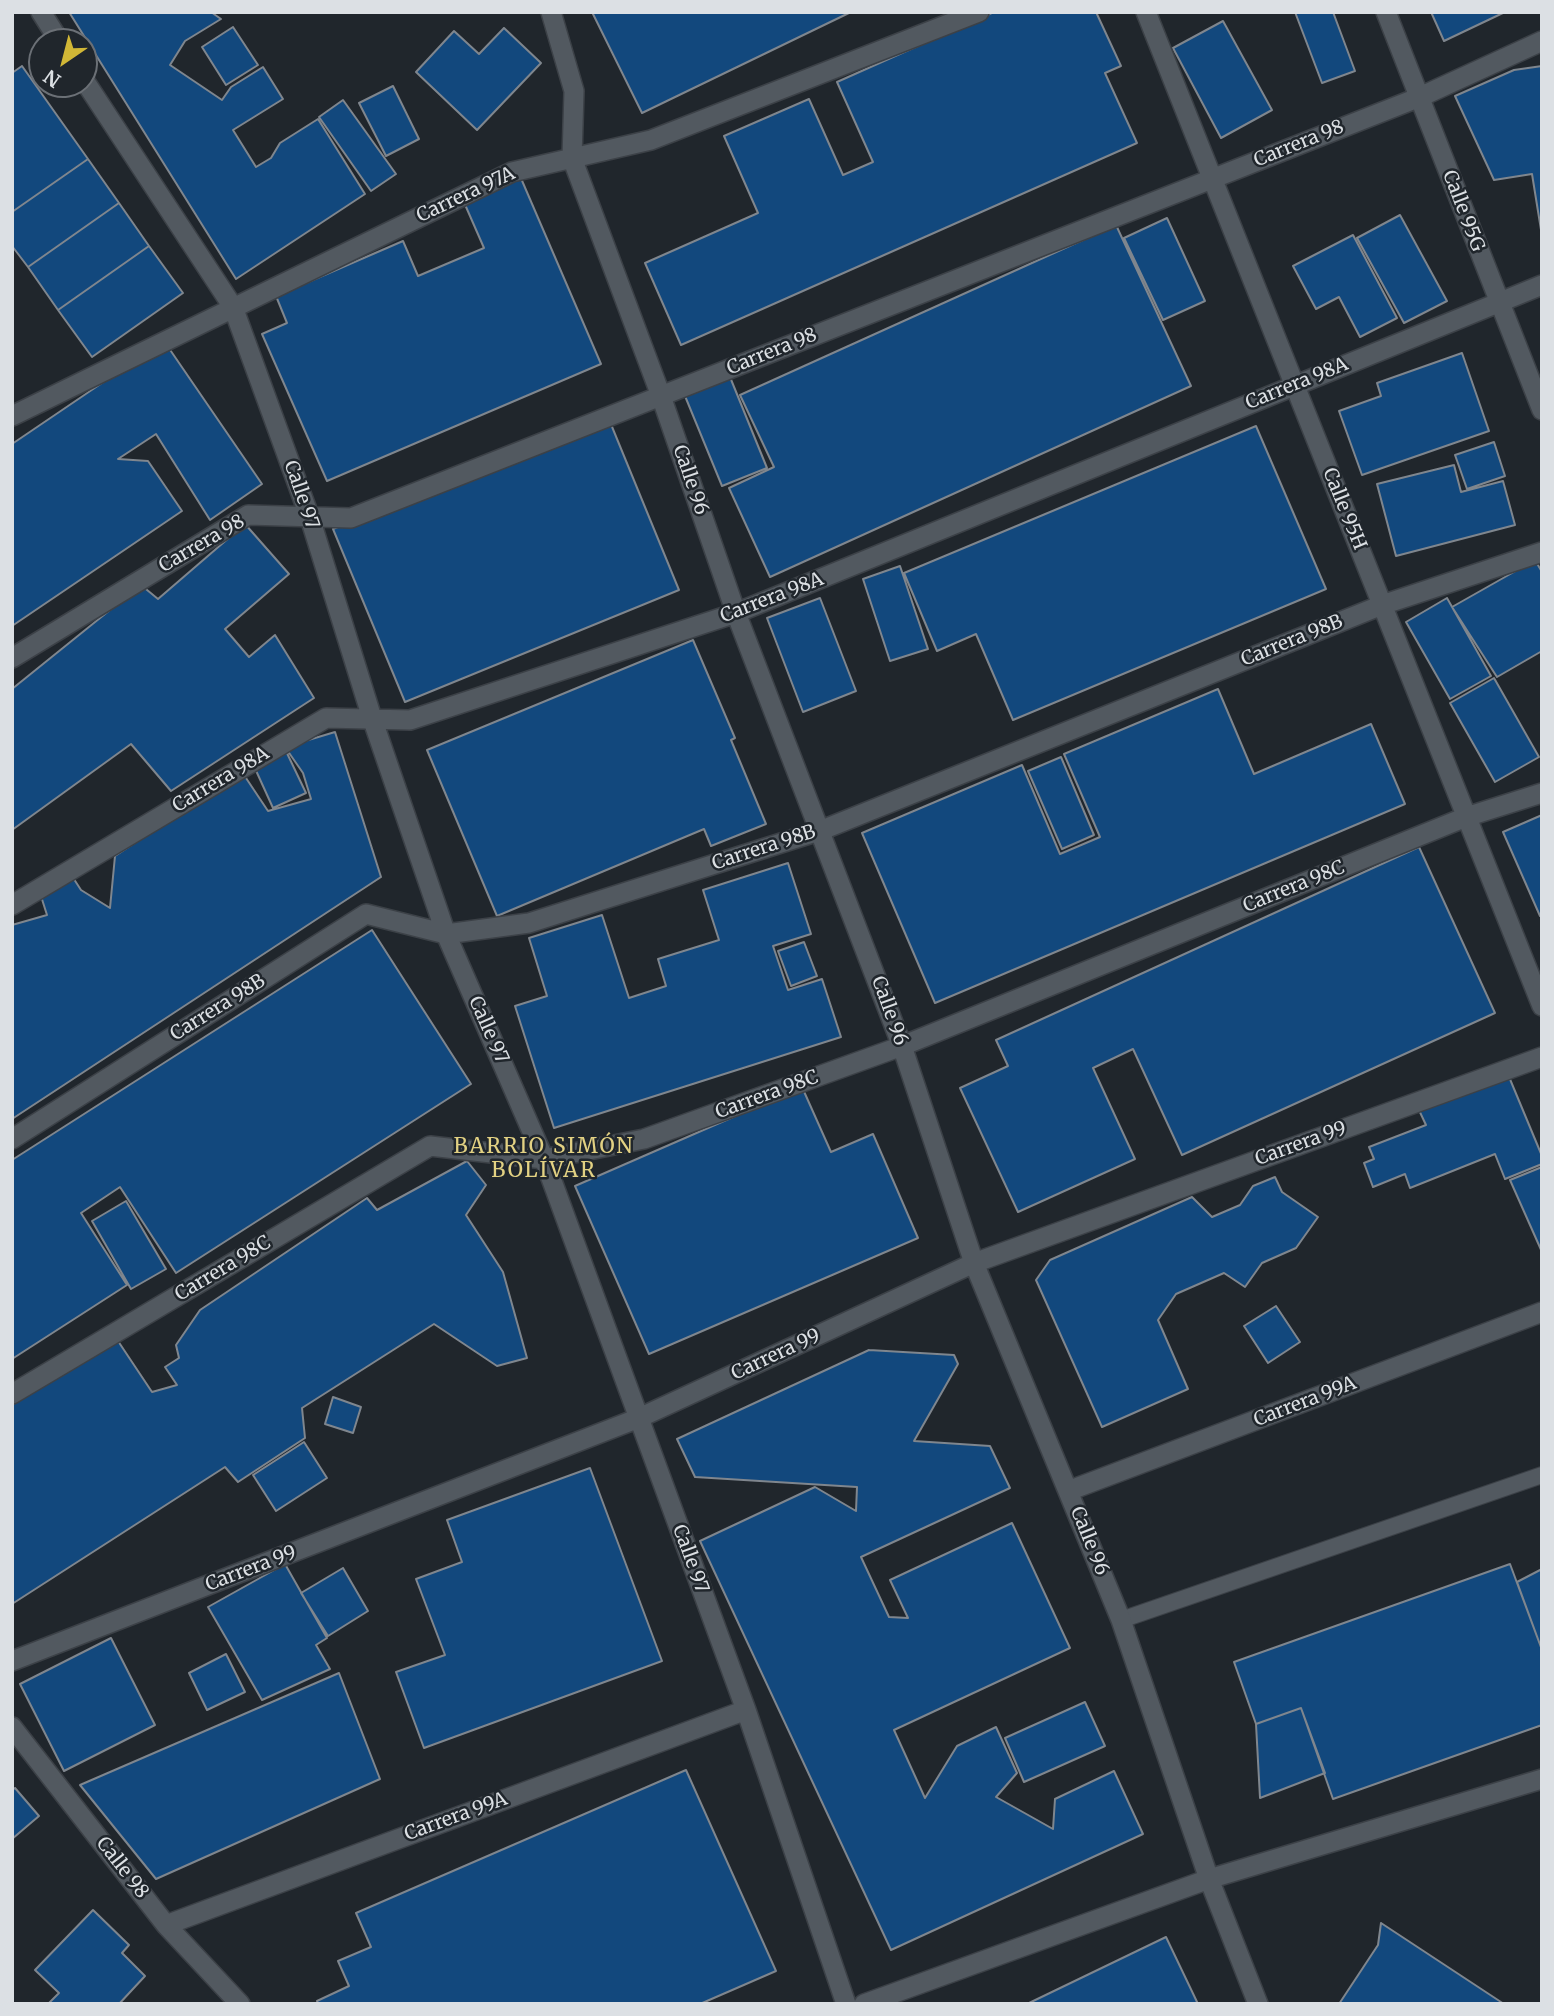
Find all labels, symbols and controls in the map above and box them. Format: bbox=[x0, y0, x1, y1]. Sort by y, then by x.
north arrow bbox=[28, 28, 98, 98]
text: N bbox=[39, 64, 65, 93]
street label: Carrera 98 bbox=[1251, 116, 1347, 172]
street label: Carrera 97A bbox=[413, 162, 519, 228]
street label: Calle 95G bbox=[1437, 167, 1489, 255]
street label: Carrera 98 bbox=[724, 324, 820, 380]
street label: Carrera 98A bbox=[1243, 353, 1351, 415]
street label: Calle 96 bbox=[668, 442, 712, 518]
street label: Calle 97 bbox=[279, 458, 323, 532]
street label: Calle 95H bbox=[1317, 465, 1371, 553]
street label: Carrera 98 bbox=[155, 510, 249, 578]
street label: Carrera 98A bbox=[717, 568, 827, 628]
street label: Carrera 98B bbox=[1238, 610, 1346, 672]
street label: Carrera 98A bbox=[169, 742, 273, 818]
street label: Carrera 98B bbox=[709, 821, 819, 875]
street label: Carrera 98C bbox=[1240, 856, 1348, 918]
street label: Carrera 98B bbox=[166, 970, 270, 1046]
street label: Calle 96 bbox=[866, 973, 912, 1049]
street label: Calle 97 bbox=[463, 993, 513, 1067]
street label: Carrera 98C bbox=[713, 1066, 821, 1124]
street label: Carrera 99 bbox=[1252, 1117, 1350, 1171]
district label: BARRIO SIMÓN BOLÍVAR bbox=[455, 1134, 633, 1184]
street label: Carrera 98C bbox=[171, 1232, 275, 1306]
street label: Carrera 99 bbox=[728, 1325, 824, 1385]
street label: Carrera 99A bbox=[1251, 1372, 1359, 1432]
street label: Calle 96 bbox=[1065, 1503, 1113, 1579]
street label: Calle 97 bbox=[667, 1522, 713, 1596]
street label: Carrera 99 bbox=[202, 1541, 300, 1597]
street label: Carrera 99A bbox=[401, 1788, 511, 1846]
street label: Calle 98 bbox=[91, 1833, 153, 1903]

